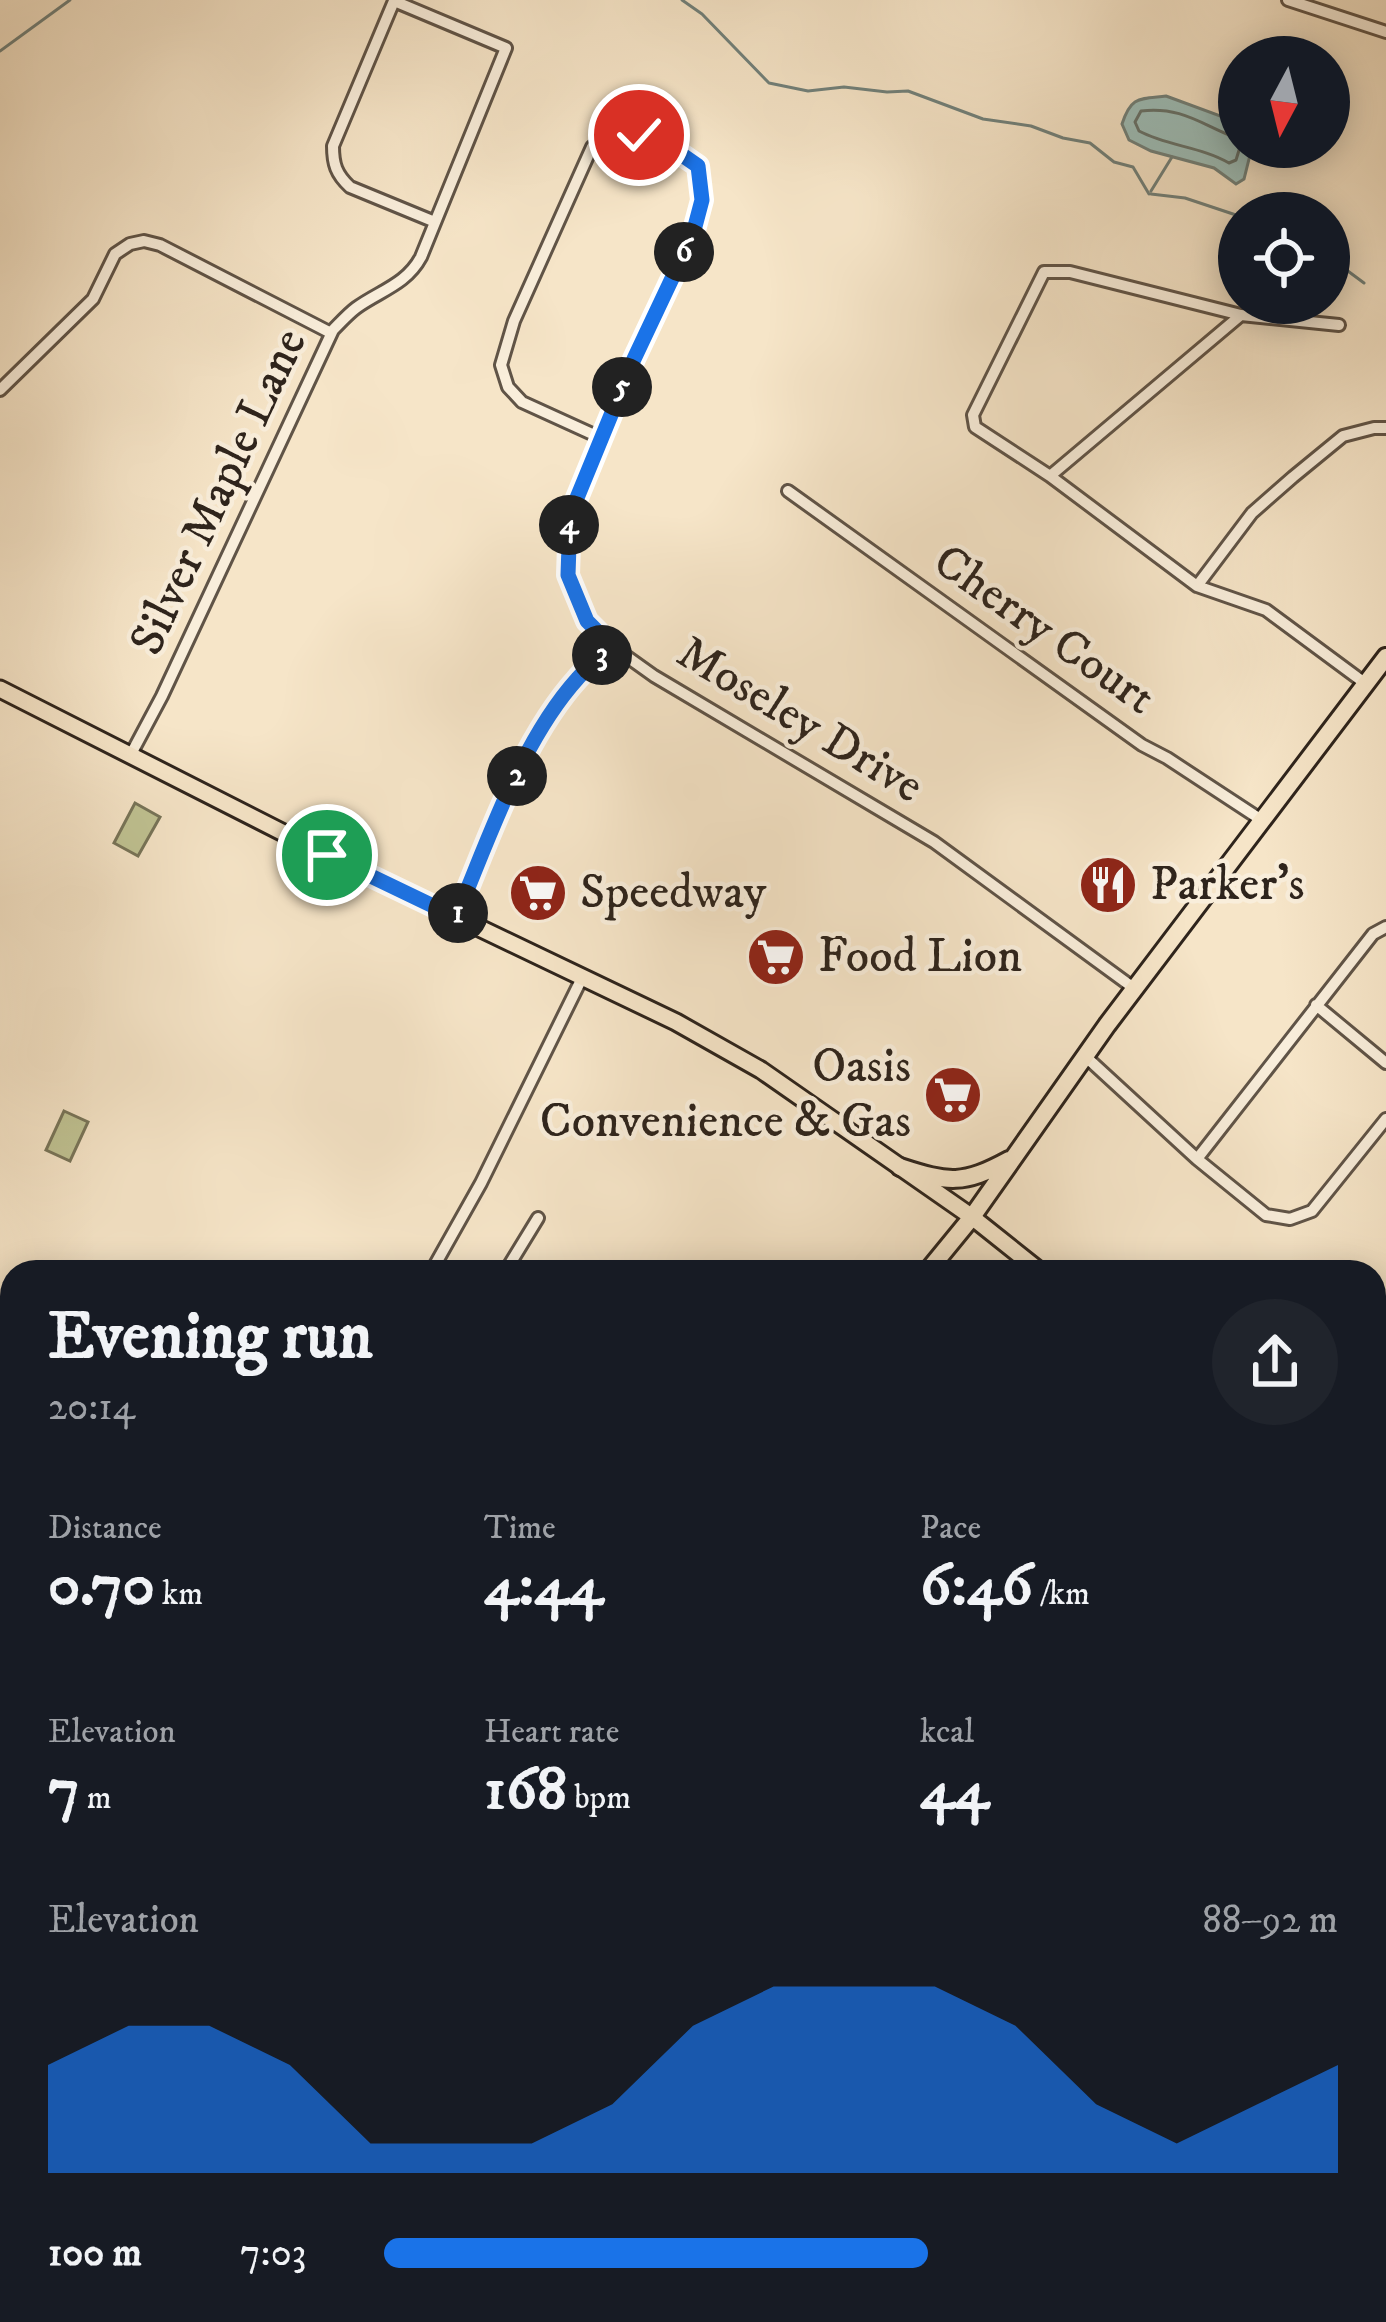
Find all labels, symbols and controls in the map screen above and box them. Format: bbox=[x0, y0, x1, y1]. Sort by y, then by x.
north arrow bbox=[1218, 36, 1350, 168]
map controls bbox=[1218, 36, 1350, 324]
pin bbox=[588, 84, 690, 186]
icon: check bbox=[606, 102, 672, 168]
button: locate bbox=[1218, 192, 1350, 324]
pin: 6 bbox=[654, 222, 714, 282]
text: 6 bbox=[675, 231, 693, 272]
street label: Silver Maple Lane bbox=[117, 319, 321, 665]
pin: 5 bbox=[592, 357, 652, 417]
text: 5 bbox=[614, 366, 630, 407]
pin: 4 bbox=[539, 495, 599, 555]
text: 4 bbox=[560, 504, 579, 545]
street label: Cherry Court bbox=[921, 532, 1167, 728]
street label: Moseley Drive bbox=[666, 623, 934, 817]
pin: 3 bbox=[572, 625, 632, 685]
text: 3 bbox=[596, 634, 608, 675]
pin: 2 bbox=[487, 746, 547, 806]
text: 2 bbox=[509, 755, 525, 796]
pin bbox=[276, 804, 378, 906]
icon: arrive bbox=[294, 822, 360, 888]
restaurant icon: Parker's bbox=[1077, 854, 1139, 916]
place label: Parker's bbox=[1150, 855, 1305, 915]
supermarket icon: Speedway bbox=[507, 862, 569, 924]
place label: Speedway bbox=[580, 863, 767, 923]
pin: 1 bbox=[428, 883, 488, 943]
text: 1 bbox=[452, 892, 464, 933]
supermarket icon: Food Lion bbox=[745, 926, 807, 988]
place label: Food Lion bbox=[818, 927, 1022, 987]
place label: Oasis Convenience & Gas bbox=[540, 1037, 911, 1152]
supermarket icon: Oasis Convenience & Gas bbox=[922, 1064, 984, 1126]
text: Evening run bbox=[48, 1297, 373, 1379]
button: share bbox=[1212, 1299, 1338, 1425]
text: 20:14 bbox=[48, 1383, 135, 1432]
text: Distance bbox=[48, 1508, 162, 1549]
text: Time bbox=[484, 1508, 556, 1549]
text: Pace bbox=[920, 1508, 981, 1549]
text: 0.70 bbox=[48, 1549, 155, 1624]
text: 4:44 bbox=[484, 1549, 603, 1624]
text: 6:46 bbox=[920, 1549, 1033, 1624]
text: km bbox=[155, 1574, 203, 1615]
text: /km bbox=[1033, 1574, 1090, 1615]
text: Elevation bbox=[48, 1712, 176, 1753]
text: Heart rate bbox=[484, 1712, 619, 1753]
text: kcal bbox=[920, 1712, 974, 1753]
text: 7 bbox=[48, 1753, 80, 1828]
text: 168 bbox=[484, 1753, 567, 1828]
text: 44 bbox=[920, 1753, 989, 1828]
text: m bbox=[80, 1778, 112, 1819]
text: bpm bbox=[567, 1778, 631, 1819]
text: Elevation bbox=[48, 1896, 199, 1945]
text: 88–92 m bbox=[1202, 1896, 1338, 1945]
text: 100 m bbox=[48, 2229, 142, 2278]
text: 7:03 bbox=[240, 2229, 306, 2278]

